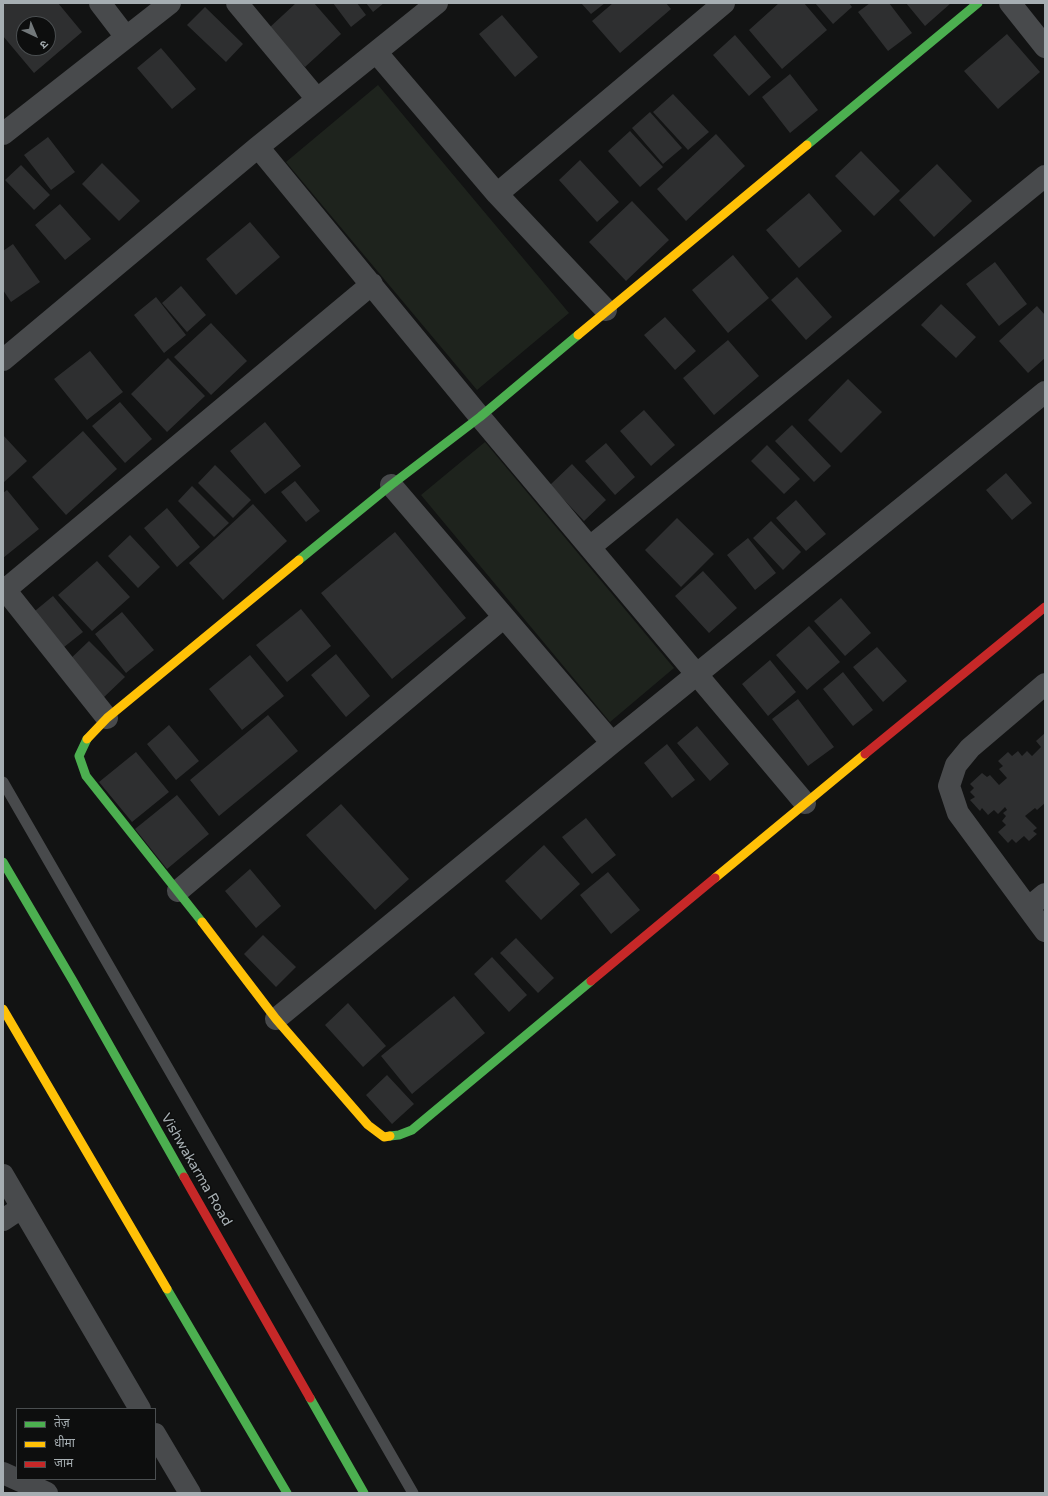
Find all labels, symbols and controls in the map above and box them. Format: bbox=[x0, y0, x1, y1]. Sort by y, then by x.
north arrow bbox=[16, 16, 56, 56]
text: उ bbox=[37, 37, 51, 51]
street label: Vishwakarma Road bbox=[157, 1111, 235, 1229]
legend bbox=[16, 1408, 156, 1480]
text: तेज़ bbox=[54, 1416, 70, 1430]
text: धीमा bbox=[54, 1436, 75, 1450]
text: जाम bbox=[54, 1456, 73, 1470]

